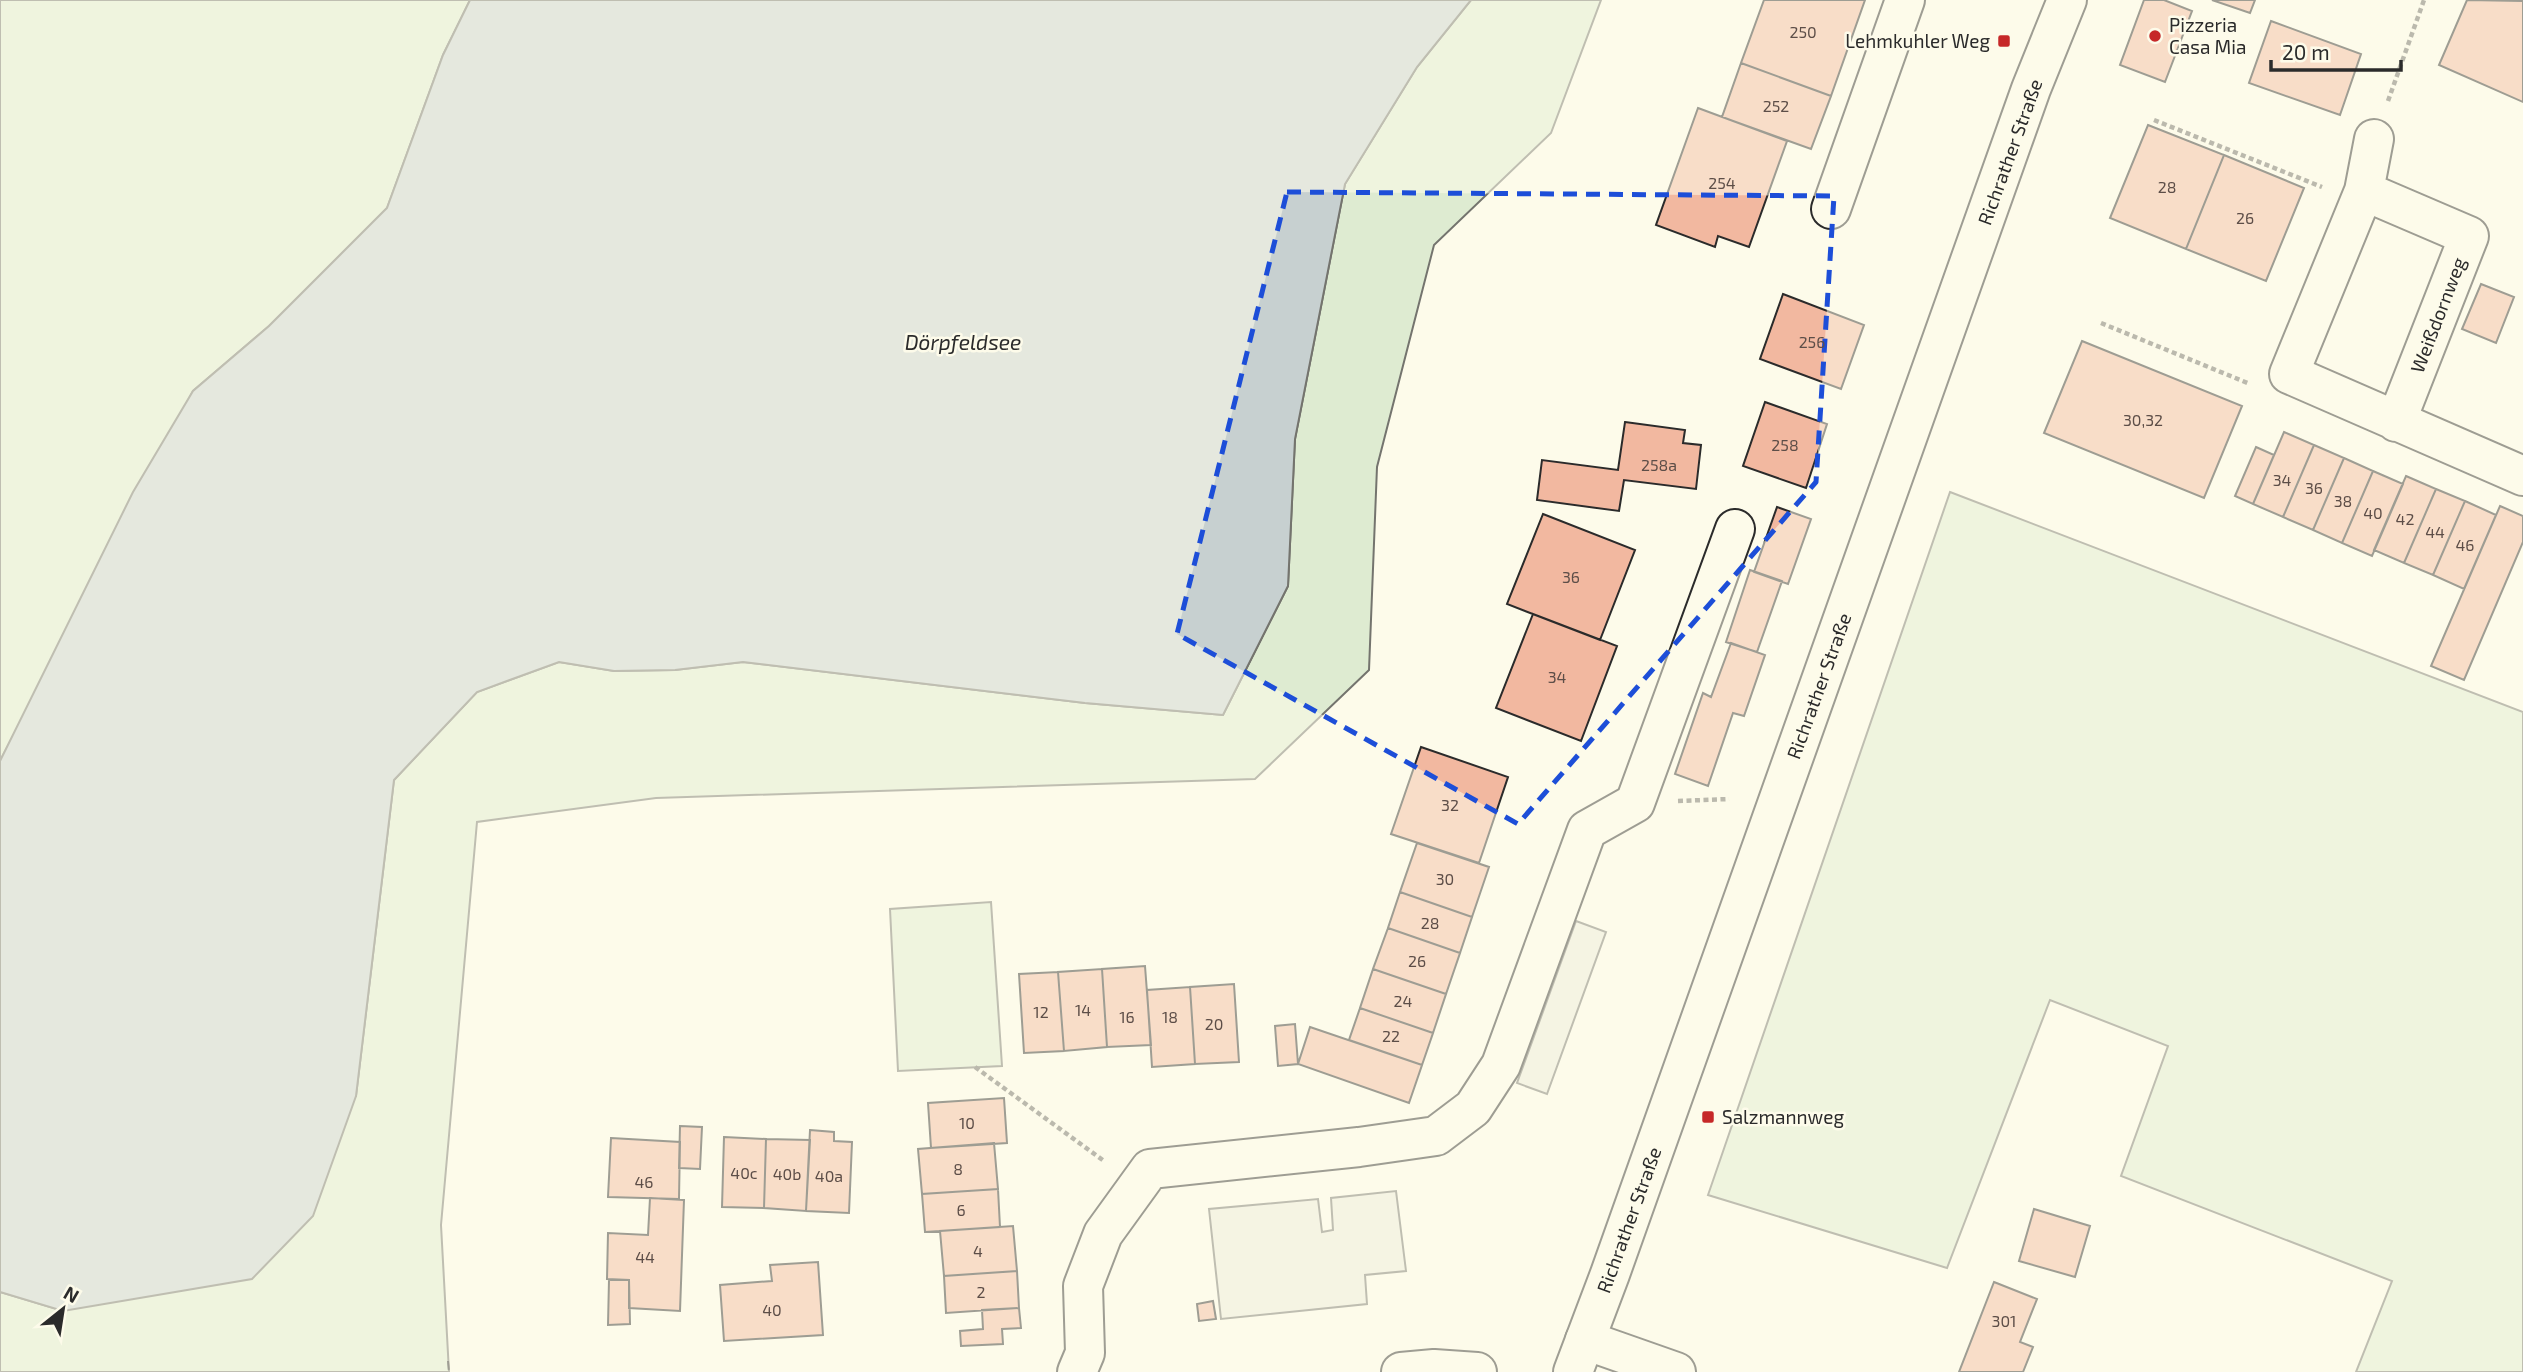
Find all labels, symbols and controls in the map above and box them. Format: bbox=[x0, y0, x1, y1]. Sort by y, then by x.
place label: Pizzeria Casa Mia bbox=[2169, 13, 2246, 58]
house number: 250 bbox=[1789, 22, 1817, 41]
marker: Pizzeria Casa Mia bbox=[2147, 28, 2163, 44]
scale bar bbox=[2271, 28, 2400, 72]
place label: Lehmkuhler Weg bbox=[1845, 29, 1990, 52]
marker: Lehmkuhler Weg bbox=[1996, 33, 2012, 49]
text: 20 m bbox=[2282, 39, 2330, 64]
street label: Richrather Straße bbox=[1972, 76, 2047, 228]
house number: 252 bbox=[1763, 96, 1789, 115]
house number: 254 bbox=[1708, 173, 1736, 192]
house number: 28 bbox=[2158, 177, 2176, 196]
house number: 26 bbox=[2236, 208, 2254, 227]
street label: Weißdornweg bbox=[2405, 253, 2470, 376]
water label: Dörpfeldsee bbox=[905, 329, 1021, 354]
house number: 256 bbox=[1799, 332, 1825, 351]
house number: 30,32 bbox=[2123, 410, 2163, 429]
house number: 258 bbox=[1771, 435, 1799, 454]
house number: 258a bbox=[1641, 455, 1677, 474]
house number: 34 bbox=[2273, 470, 2292, 489]
house number: 36 bbox=[2305, 478, 2323, 497]
house number: 38 bbox=[2334, 491, 2352, 510]
house number: 40 bbox=[2363, 503, 2383, 522]
house number: 42 bbox=[2396, 509, 2414, 528]
house number: 44 bbox=[2425, 522, 2445, 541]
house number: 46 bbox=[2456, 535, 2475, 554]
house number: 36 bbox=[1562, 567, 1580, 586]
street label: Richrather Straße bbox=[1781, 610, 1856, 762]
house number: 34 bbox=[1548, 667, 1567, 686]
house number: 32 bbox=[1441, 795, 1459, 814]
house number: 30 bbox=[1436, 869, 1454, 888]
house number: 28 bbox=[1421, 913, 1439, 932]
house number: 26 bbox=[1408, 951, 1426, 970]
house number: 24 bbox=[1394, 991, 1413, 1010]
house number: 14 bbox=[1075, 1000, 1091, 1019]
house number: 12 bbox=[1033, 1002, 1049, 1021]
house number: 16 bbox=[1119, 1007, 1135, 1026]
house number: 18 bbox=[1162, 1007, 1178, 1026]
house number: 20 bbox=[1205, 1014, 1223, 1033]
house number: 22 bbox=[1382, 1026, 1400, 1045]
place label: Salzmannweg bbox=[1722, 1105, 1844, 1128]
marker: Salzmannweg bbox=[1700, 1109, 1716, 1125]
house number: 10 bbox=[959, 1113, 975, 1132]
street label: Richrather Straße bbox=[1591, 1144, 1666, 1296]
house number: 8 bbox=[953, 1159, 963, 1178]
house number: 40c bbox=[730, 1163, 758, 1182]
house number: 40b bbox=[773, 1164, 801, 1183]
house number: 40a bbox=[815, 1166, 843, 1185]
house number: 46 bbox=[635, 1172, 654, 1191]
house number: 6 bbox=[956, 1200, 966, 1219]
house number: 4 bbox=[973, 1241, 983, 1260]
house number: 44 bbox=[635, 1247, 655, 1266]
north arrow bbox=[28, 1274, 98, 1344]
text: N bbox=[60, 1280, 83, 1307]
house number: 2 bbox=[977, 1282, 986, 1301]
house number: 40 bbox=[762, 1300, 782, 1319]
house number: 301 bbox=[1992, 1311, 2016, 1330]

